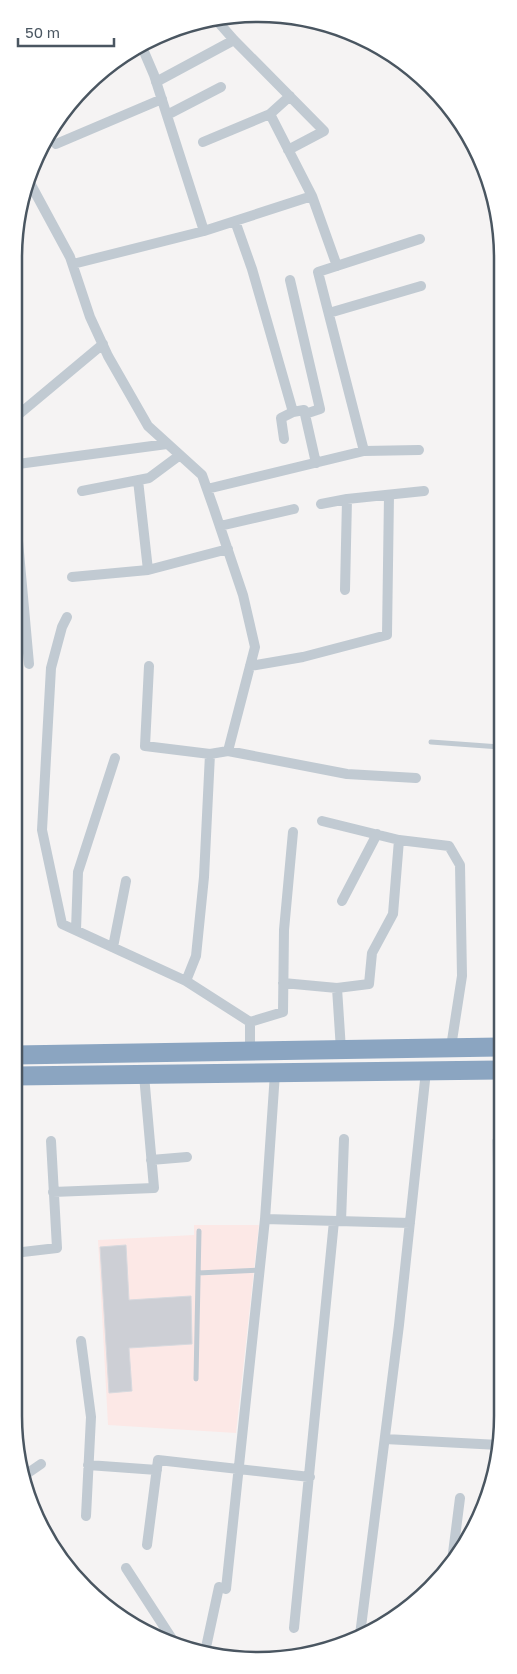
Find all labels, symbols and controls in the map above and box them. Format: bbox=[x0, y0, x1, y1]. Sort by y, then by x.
scale bar bbox=[18, 15, 114, 47]
text: 50 m bbox=[25, 23, 60, 41]

